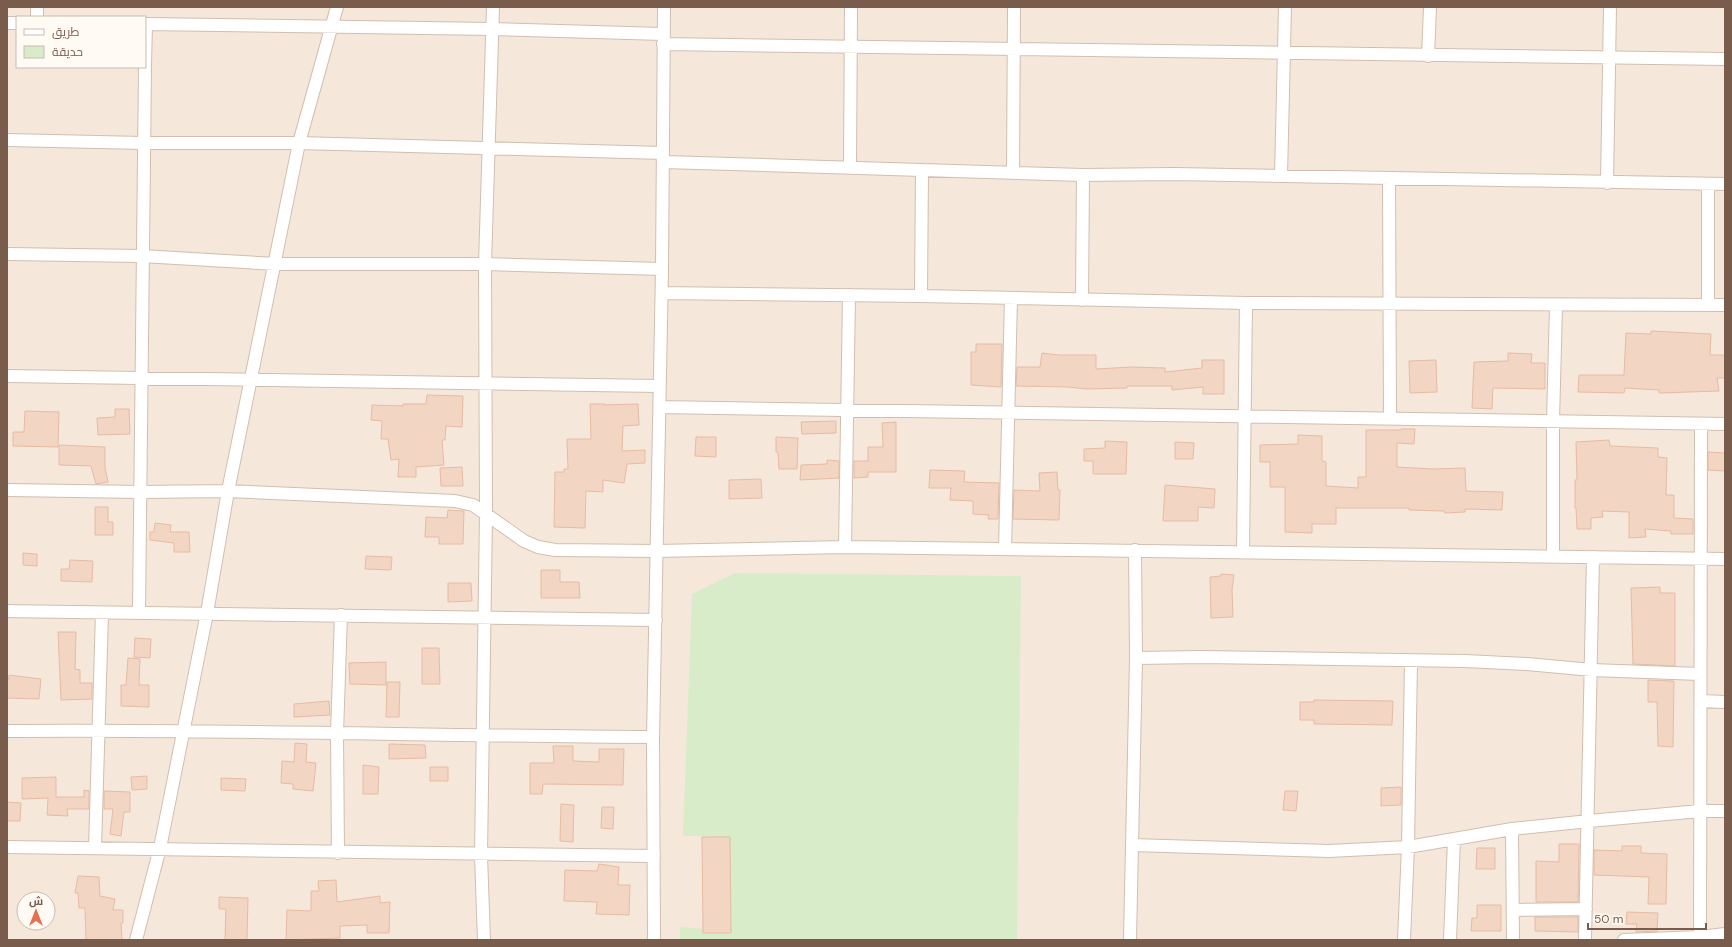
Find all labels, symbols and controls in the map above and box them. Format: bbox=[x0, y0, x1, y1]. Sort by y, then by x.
legend bbox=[16, 16, 146, 68]
text: طريق bbox=[52, 24, 80, 40]
text: حديقة bbox=[52, 44, 83, 60]
north arrow bbox=[16, 891, 56, 931]
text: ش bbox=[29, 894, 43, 908]
scale bar bbox=[1588, 905, 1706, 931]
text: 50 m bbox=[1594, 911, 1623, 927]

